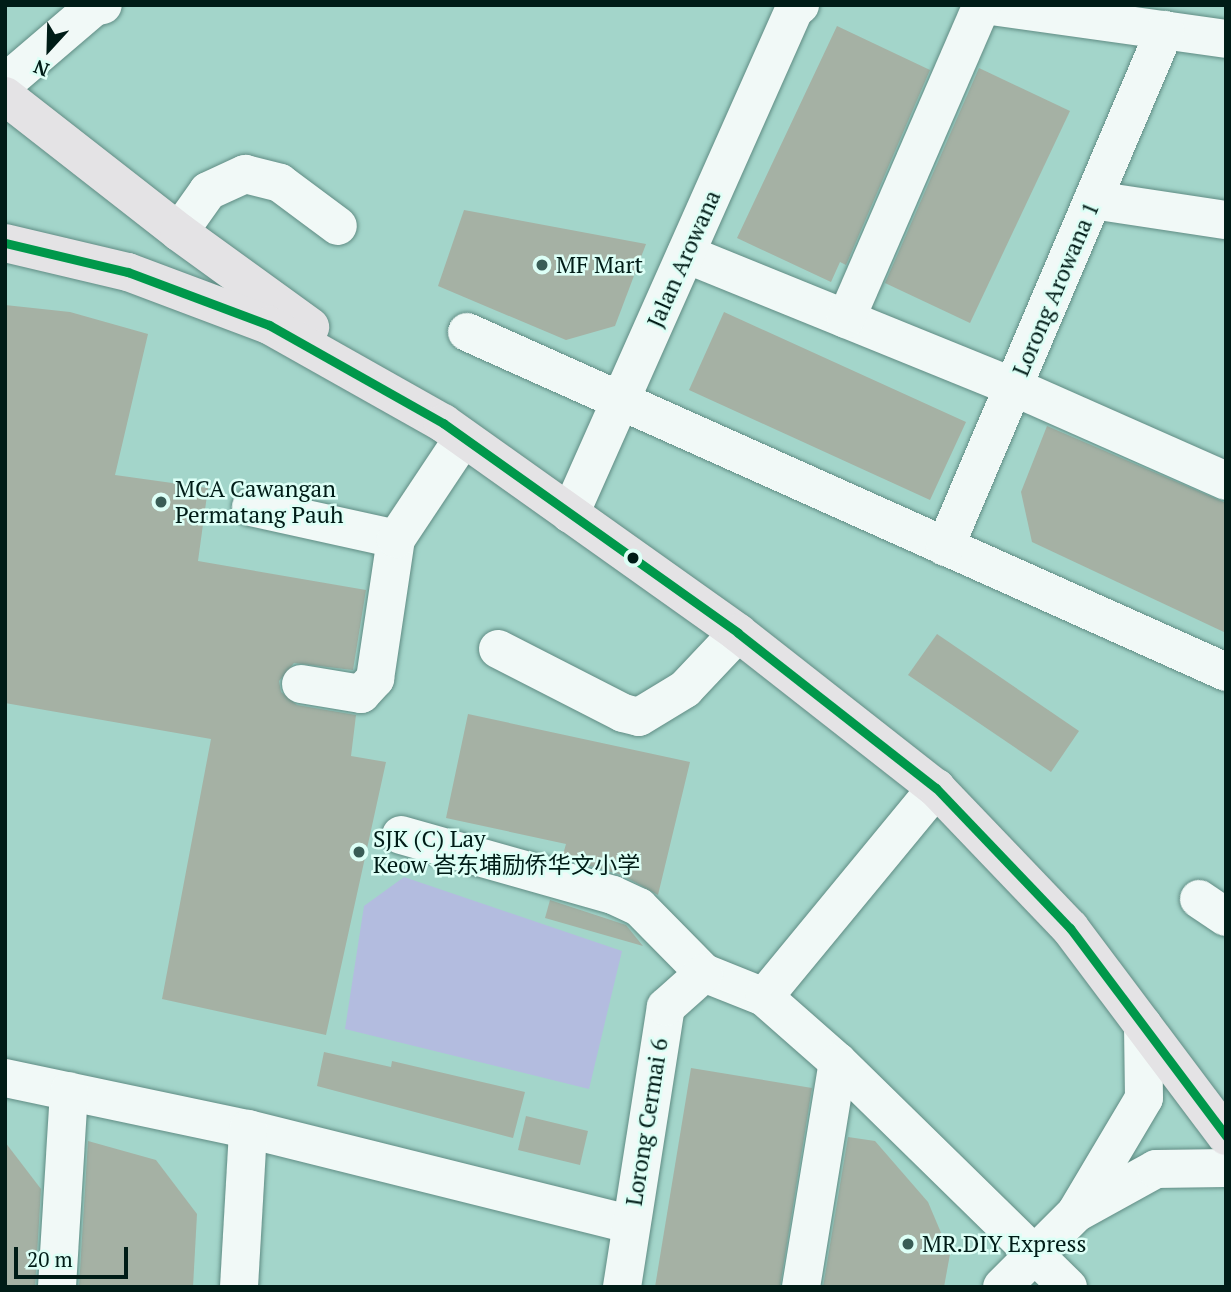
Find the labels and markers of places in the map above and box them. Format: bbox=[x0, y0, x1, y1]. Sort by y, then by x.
place label: MF Mart bbox=[556, 251, 643, 279]
marker: MF Mart bbox=[534, 257, 550, 273]
place label: MCA Cawangan Permatang Pauh bbox=[175, 475, 343, 529]
marker: MCA Cawangan Permatang Pauh bbox=[153, 494, 169, 510]
unlabelled marker bbox=[626, 551, 640, 565]
place label: SJK (C) Lay Keow 峇东埔励侨华文小学 bbox=[373, 825, 640, 879]
marker: SJK (C) Lay Keow 峇东埔励侨华文小学 bbox=[351, 844, 367, 860]
place label: MR.DIY Express bbox=[922, 1230, 1086, 1258]
marker: MR.DIY Express bbox=[900, 1236, 916, 1252]

